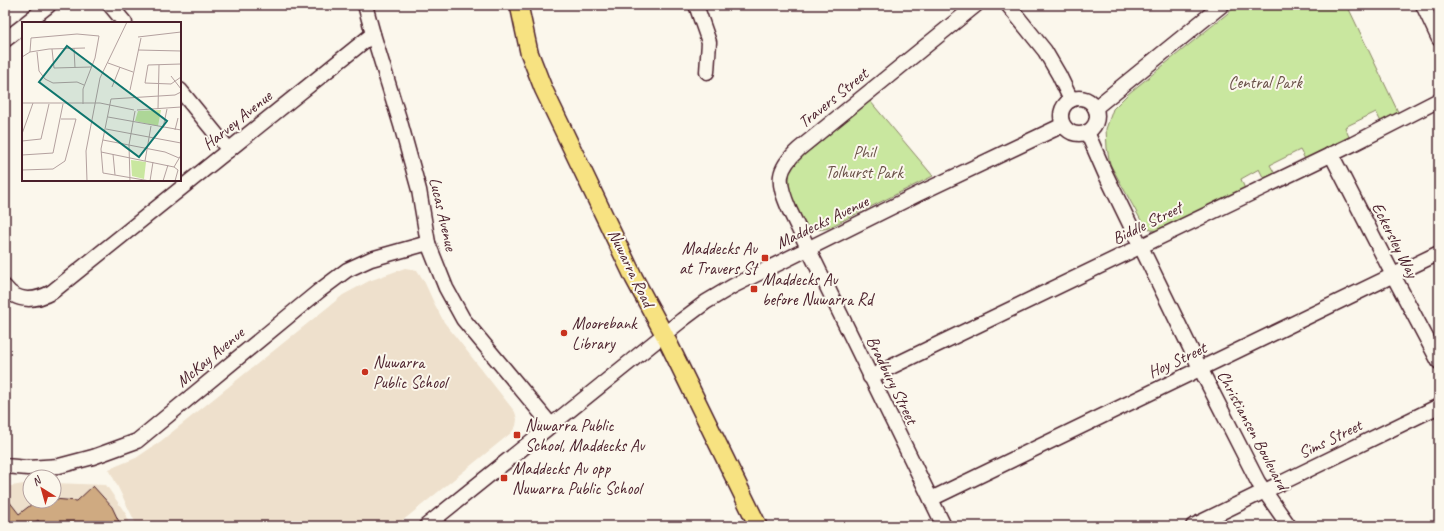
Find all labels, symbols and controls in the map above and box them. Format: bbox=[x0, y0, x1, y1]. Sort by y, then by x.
inset map bbox=[22, 22, 181, 181]
street label: Travers Street bbox=[794, 62, 874, 133]
park label: Central Park bbox=[1228, 72, 1303, 93]
street label: Harvey Avenue bbox=[198, 85, 277, 154]
park label: Phil Tolhurst Park bbox=[825, 142, 904, 183]
street label: Lucas Avenue bbox=[424, 175, 462, 254]
street label: Maddecks Avenue bbox=[772, 190, 873, 253]
street label: Biddle Street bbox=[1109, 196, 1187, 249]
street label: Eckersley Way bbox=[1367, 199, 1424, 282]
street label: Nuwarra Road bbox=[603, 226, 660, 312]
place label: Maddecks Av at Travers St bbox=[679, 238, 759, 279]
marker: Maddecks Av at Travers St bbox=[760, 253, 770, 263]
place label: Maddecks Av before Nuwarra Rd bbox=[762, 269, 875, 310]
marker: Maddecks Av before Nuwarra Rd bbox=[749, 284, 759, 294]
place label: Moorebank Library bbox=[572, 313, 638, 354]
street label: McKay Avenue bbox=[172, 321, 250, 392]
marker: Moorebank Library bbox=[559, 328, 569, 338]
street label: Bradbury Street bbox=[862, 333, 923, 430]
street label: Hoy Street bbox=[1144, 336, 1212, 383]
place label: Nuwarra Public School bbox=[373, 352, 450, 393]
marker: Nuwarra Public School bbox=[360, 367, 370, 377]
street label: Christiansen Boulevard bbox=[1213, 367, 1295, 496]
street label: Sims Street bbox=[1295, 414, 1367, 463]
place label: Nuwarra Public School, Maddecks Av bbox=[525, 415, 646, 456]
marker: Nuwarra Public School, Maddecks Av bbox=[512, 430, 522, 440]
place label: Maddecks Av opp Nuwarra Public School bbox=[512, 458, 644, 499]
north arrow bbox=[22, 469, 62, 509]
text: N bbox=[29, 472, 45, 489]
marker: Maddecks Av opp Nuwarra Public School bbox=[499, 473, 509, 483]

